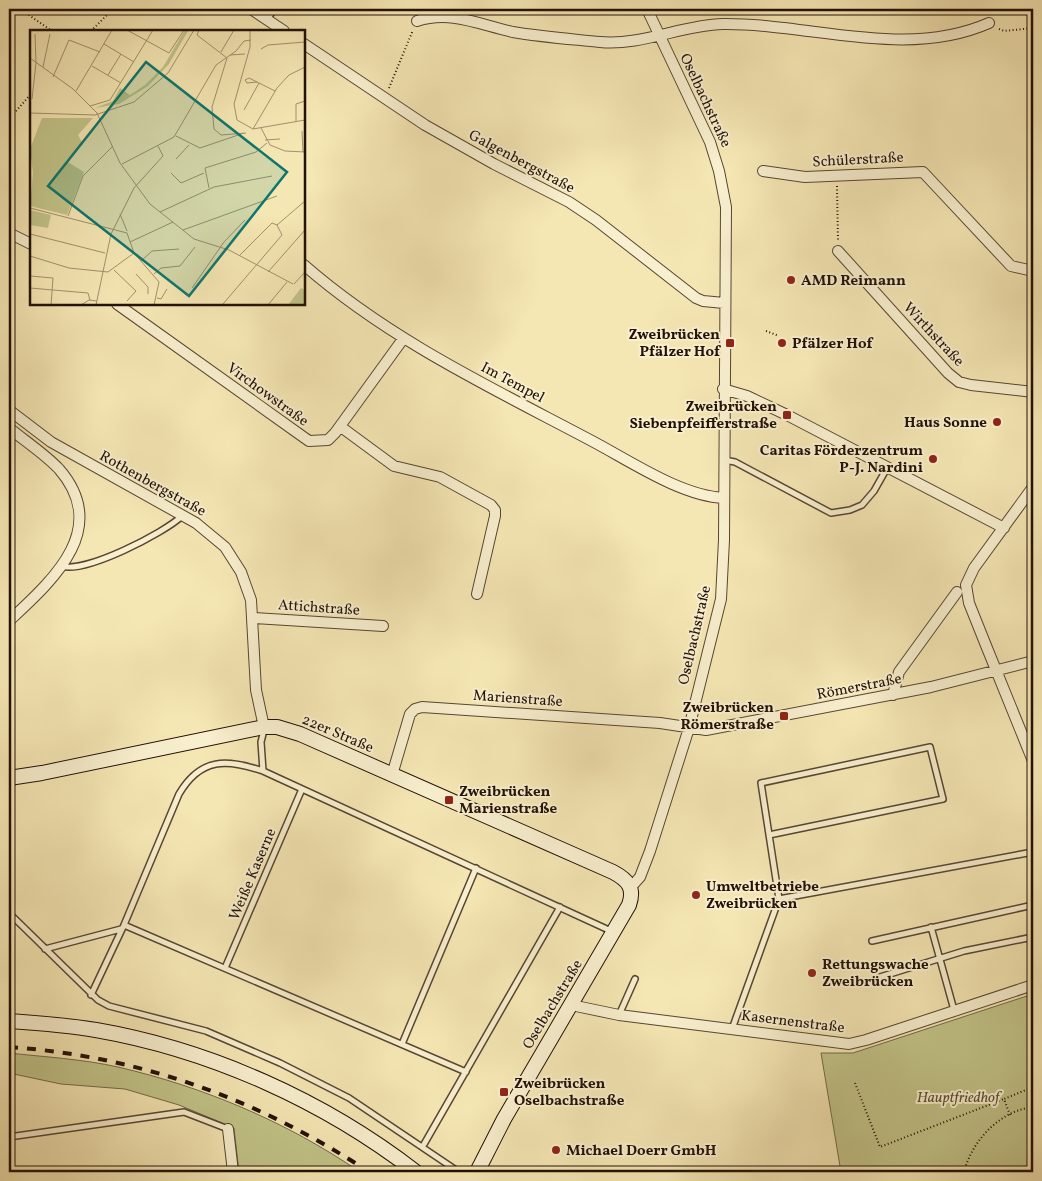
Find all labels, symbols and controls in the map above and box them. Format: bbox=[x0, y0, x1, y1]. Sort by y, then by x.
inset map bbox=[30, 30, 305, 305]
street label: Oselbachstraße bbox=[674, 50, 736, 151]
street label: Galgenbergstraße bbox=[465, 125, 578, 199]
street label: Schülerstraße bbox=[812, 148, 904, 173]
place label: AMD Reimann bbox=[801, 271, 906, 292]
marker: AMD Reimann bbox=[785, 274, 797, 286]
street label: Wirthstraße bbox=[898, 298, 968, 372]
place label: Zweibrücken Pfälzer Hof bbox=[629, 325, 721, 363]
place label: Pfälzer Hof bbox=[792, 334, 874, 355]
marker: Zweibrücken Pfälzer Hof bbox=[724, 337, 736, 349]
marker: Pfälzer Hof bbox=[776, 337, 788, 349]
street label: Virchowstraße bbox=[222, 358, 312, 432]
street label: Im Tempel bbox=[477, 358, 548, 409]
place label: Zweibrücken Siebenpfeifferstraße bbox=[629, 397, 777, 435]
marker: Zweibrücken Siebenpfeifferstraße bbox=[781, 409, 793, 421]
place label: Haus Sonne bbox=[904, 413, 987, 434]
marker: Haus Sonne bbox=[991, 416, 1003, 428]
place label: Caritas Förderzentrum P-J. Nardini bbox=[760, 441, 923, 479]
street label: Rothenbergstraße bbox=[95, 446, 209, 522]
marker: Caritas Förderzentrum P-J. Nardini bbox=[927, 453, 939, 465]
street label: Oselbachstraße bbox=[674, 584, 717, 687]
street label: Attichstraße bbox=[277, 595, 361, 622]
street label: Römerstraße bbox=[815, 669, 904, 706]
street label: Marienstraße bbox=[472, 686, 563, 713]
place label: Zweibrücken Römerstraße bbox=[681, 698, 774, 736]
street label: 22er Straße bbox=[298, 710, 376, 759]
marker: Zweibrücken Römerstraße bbox=[778, 710, 790, 722]
place label: Zweibrücken Marienstraße bbox=[459, 782, 557, 820]
marker: Zweibrücken Marienstraße bbox=[443, 794, 455, 806]
street label: Weiße Kaserne bbox=[225, 825, 282, 924]
place label: Umweltbetriebe Zweibrücken bbox=[706, 877, 819, 915]
marker: Umweltbetriebe Zweibrücken bbox=[690, 889, 702, 901]
place label: Rettungswache Zweibrücken bbox=[822, 955, 929, 993]
street label: Oselbachstraße bbox=[518, 956, 588, 1054]
marker: Rettungswache Zweibrücken bbox=[806, 967, 818, 979]
street label: Kasernenstraße bbox=[740, 1006, 846, 1039]
place label: Zweibrücken Oselbachstraße bbox=[514, 1074, 625, 1112]
marker: Zweibrücken Oselbachstraße bbox=[498, 1086, 510, 1098]
park label: Hauptfriedhof bbox=[917, 1088, 1002, 1109]
place label: Michael Doerr GmbH bbox=[566, 1141, 717, 1162]
marker: Michael Doerr GmbH bbox=[550, 1144, 562, 1156]

